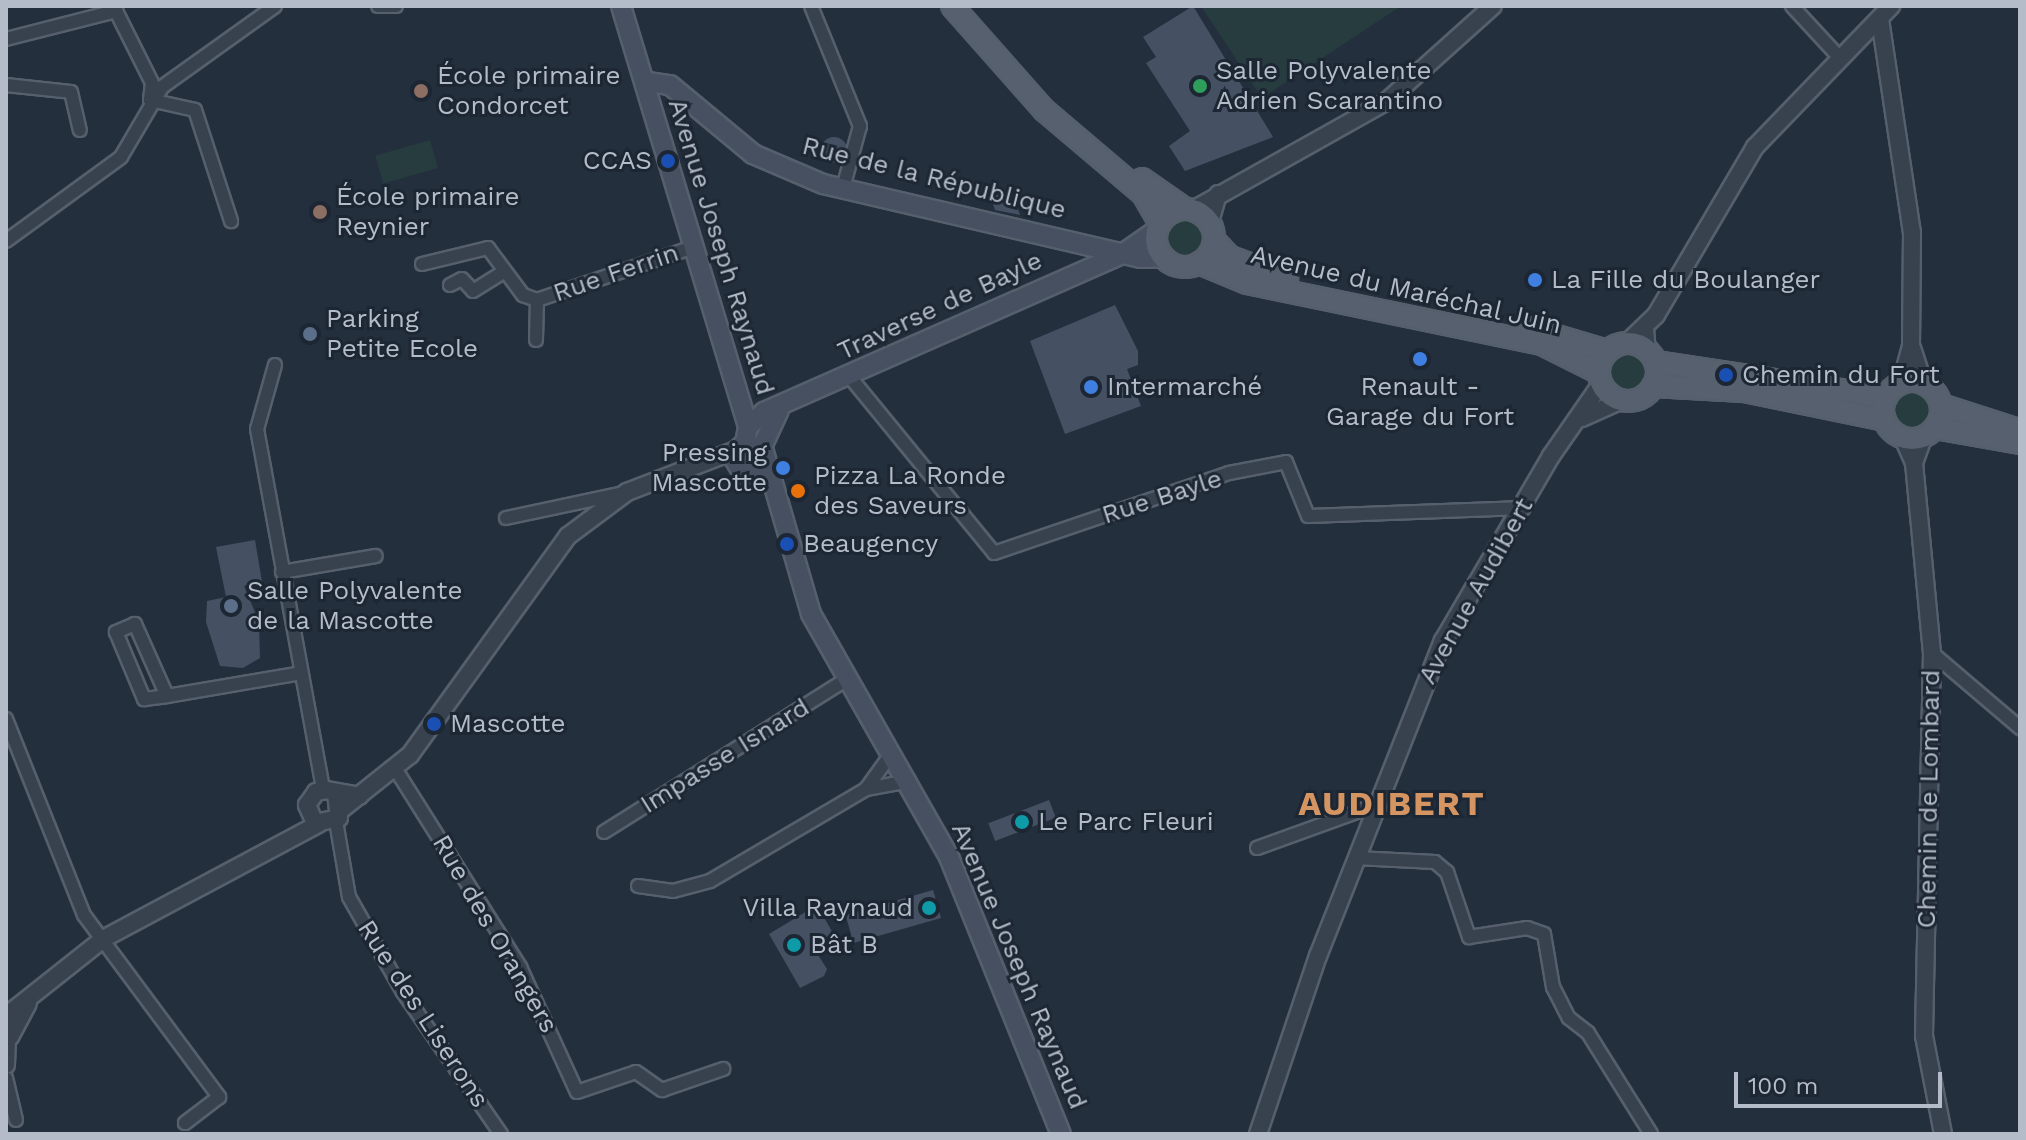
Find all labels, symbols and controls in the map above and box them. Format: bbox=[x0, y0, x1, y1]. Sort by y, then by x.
place label: Salle Polyvalente Adrien Scarantino bbox=[1216, 55, 1443, 116]
place label: École primaire Condorcet bbox=[437, 60, 621, 122]
marker: Salle Polyvalente Adrien Scarantino bbox=[1191, 77, 1209, 95]
marker: École primaire Condorcet bbox=[412, 82, 430, 100]
street label: Avenue Joseph Raynaud bbox=[661, 95, 781, 399]
street label: Rue de la République bbox=[799, 130, 1069, 226]
place label: CCAS bbox=[583, 145, 652, 177]
marker: CCAS bbox=[659, 152, 677, 170]
place label: École primaire Reynier bbox=[336, 181, 520, 242]
marker: École primaire Reynier bbox=[311, 203, 329, 221]
street label: Rue Ferrin bbox=[549, 237, 683, 309]
street label: Avenue du Maréchal Juin bbox=[1247, 239, 1565, 341]
street label: Traverse de Bayle bbox=[833, 245, 1047, 367]
place label: La Fille du Boulanger bbox=[1551, 264, 1821, 296]
marker: La Fille du Boulanger bbox=[1526, 271, 1544, 289]
place label: Parking Petite Ecole bbox=[326, 303, 478, 364]
marker: Parking Petite Ecole bbox=[301, 325, 319, 343]
marker: Renault - Garage du Fort bbox=[1411, 350, 1429, 368]
place label: Chemin du Fort bbox=[1742, 359, 1940, 391]
marker: Chemin du Fort bbox=[1717, 366, 1735, 384]
place label: Intermarché bbox=[1107, 371, 1262, 403]
place label: Renault - Garage du Fort bbox=[1326, 371, 1514, 432]
marker: Intermarché bbox=[1082, 378, 1100, 396]
place label: Pressing Mascotte bbox=[651, 437, 767, 498]
marker: Pressing Mascotte bbox=[774, 459, 792, 477]
place label: Pizza La Ronde des Saveurs bbox=[814, 460, 1007, 522]
street label: Rue Bayle bbox=[1098, 463, 1226, 531]
marker: Pizza La Ronde des Saveurs bbox=[789, 482, 807, 500]
street label: Avenue Audibert bbox=[1412, 492, 1540, 690]
place label: Beaugency bbox=[803, 528, 938, 560]
marker: Beaugency bbox=[778, 535, 796, 553]
place label: Salle Polyvalente de la Mascotte bbox=[247, 575, 463, 636]
marker: Salle Polyvalente de la Mascotte bbox=[222, 597, 240, 615]
street label: Chemin de Lombard bbox=[1911, 669, 1947, 929]
street label: Impasse Isnard bbox=[635, 692, 815, 820]
place label: Mascotte bbox=[450, 708, 566, 740]
marker: Mascotte bbox=[425, 715, 443, 733]
district label: AUDIBERT bbox=[1298, 784, 1486, 824]
place label: Le Parc Fleuri bbox=[1038, 806, 1214, 838]
marker: Le Parc Fleuri bbox=[1013, 813, 1031, 831]
street label: Avenue Joseph Raynaud bbox=[944, 818, 1094, 1114]
street label: Rue des Orangers bbox=[426, 829, 564, 1039]
place label: Villa Raynaud bbox=[742, 892, 913, 924]
marker: Villa Raynaud bbox=[920, 899, 938, 917]
street label: Rue des Liserons bbox=[351, 914, 495, 1114]
place label: Bât B bbox=[810, 929, 878, 961]
marker: Bât B bbox=[785, 936, 803, 954]
scale bar bbox=[1738, 1056, 1946, 1106]
text: 100 m bbox=[1748, 1072, 1818, 1100]

